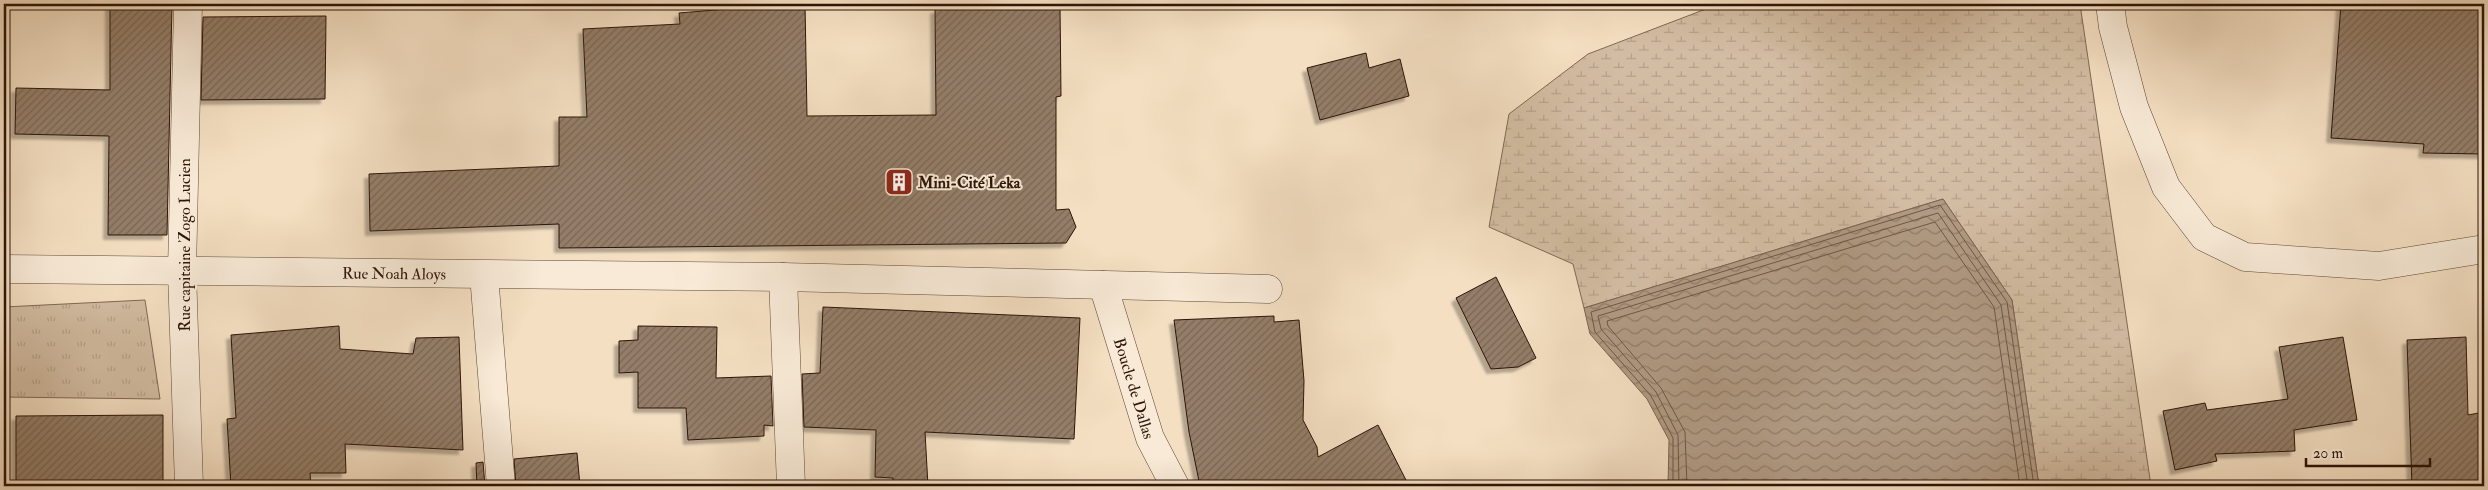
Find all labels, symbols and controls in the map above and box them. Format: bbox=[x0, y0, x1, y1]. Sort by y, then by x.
street label: Rue capitaine Zogo Lucien bbox=[175, 158, 196, 332]
building icon: Mini-Cité Leka bbox=[884, 167, 914, 197]
place label: Mini-Cité Leka bbox=[917, 173, 1021, 193]
street label: Rue Noah Aloys bbox=[342, 263, 446, 285]
street label: Boucle de Dallas bbox=[1109, 335, 1159, 442]
scale bar bbox=[2306, 435, 2429, 467]
text: 20 m bbox=[2313, 444, 2343, 463]

